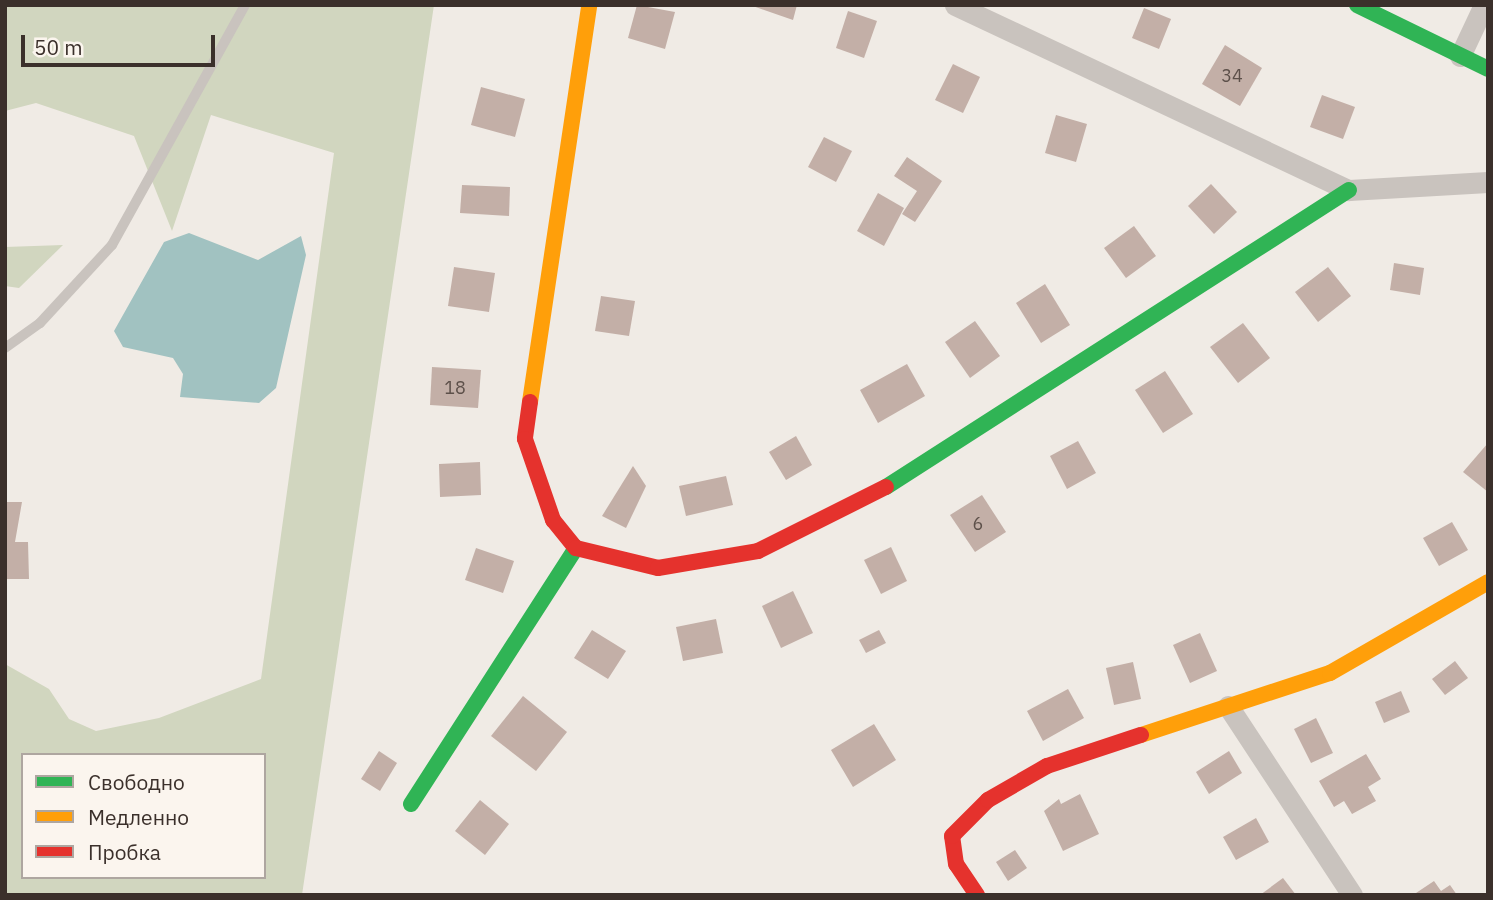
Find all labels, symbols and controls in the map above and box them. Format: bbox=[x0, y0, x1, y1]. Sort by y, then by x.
scale bar bbox=[24, 21, 219, 65]
text: 50 m bbox=[34, 33, 83, 61]
house number: 34 bbox=[1221, 65, 1243, 87]
house number: 18 bbox=[444, 377, 466, 399]
house number: 6 bbox=[973, 513, 983, 535]
legend bbox=[21, 753, 266, 879]
text: Свободно bbox=[88, 768, 185, 796]
text: Медленно bbox=[88, 803, 189, 831]
text: Пробка bbox=[88, 838, 161, 866]

